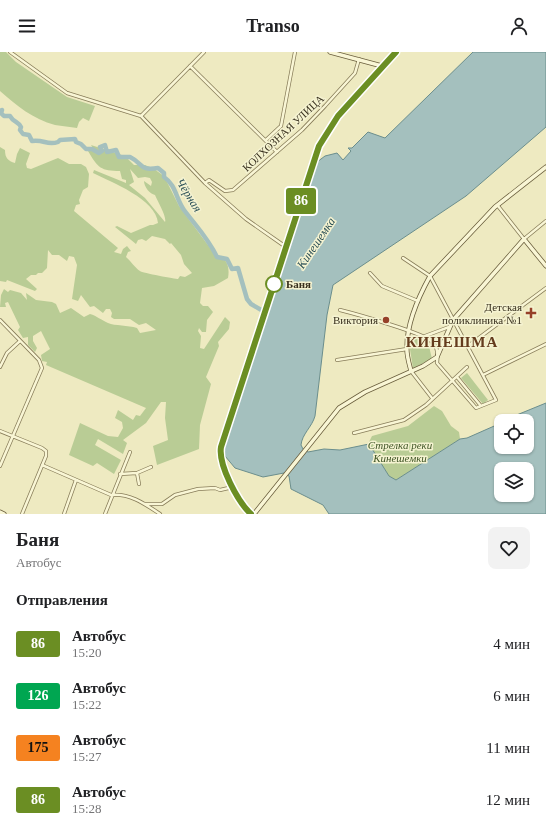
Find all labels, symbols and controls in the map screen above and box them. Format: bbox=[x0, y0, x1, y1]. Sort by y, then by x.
icon: menu bbox=[16, 15, 38, 37]
icon: person bbox=[508, 15, 530, 37]
text: Transo bbox=[246, 16, 300, 36]
street label: КОЛХОЗНАЯ УЛИЦА bbox=[240, 92, 326, 174]
water label: Чёрная bbox=[173, 176, 205, 215]
line badge: 86 bbox=[283, 188, 319, 214]
text: 86 bbox=[294, 193, 308, 208]
water label: Кинешемка bbox=[293, 215, 338, 272]
marker: Баня bbox=[265, 275, 283, 293]
place label: Баня bbox=[286, 278, 311, 290]
place label: Детская поликлиника №1 bbox=[442, 301, 522, 326]
marker: Детская поликлиника №1 bbox=[525, 307, 537, 319]
place label: Виктория bbox=[333, 314, 378, 326]
marker: Виктория bbox=[381, 315, 391, 325]
district label: КИНЕШМА bbox=[406, 334, 498, 350]
map controls bbox=[494, 414, 534, 502]
button: locate bbox=[494, 414, 534, 454]
park label: Стрелка реки Кинешемки bbox=[368, 439, 433, 464]
button: layers bbox=[494, 462, 534, 502]
button: heart bbox=[488, 527, 530, 569]
text: Баня bbox=[16, 529, 59, 550]
text: Автобус bbox=[16, 555, 62, 570]
text: Отправления bbox=[16, 592, 108, 608]
text: Автобус bbox=[72, 628, 126, 644]
text: 86 bbox=[31, 636, 45, 651]
text: 4 мин bbox=[493, 636, 530, 652]
text: 15:20 bbox=[72, 645, 102, 660]
text: Автобус bbox=[72, 680, 126, 696]
text: 126 bbox=[28, 688, 49, 703]
text: 6 мин bbox=[493, 688, 530, 704]
text: 15:22 bbox=[72, 697, 102, 712]
text: Автобус bbox=[72, 732, 126, 748]
text: 175 bbox=[28, 740, 49, 755]
text: 11 мин bbox=[486, 740, 530, 756]
text: 15:27 bbox=[72, 749, 102, 764]
text: Автобус bbox=[72, 784, 126, 800]
text: 86 bbox=[31, 792, 45, 807]
text: 12 мин bbox=[486, 792, 530, 808]
text: 15:28 bbox=[72, 801, 102, 816]

